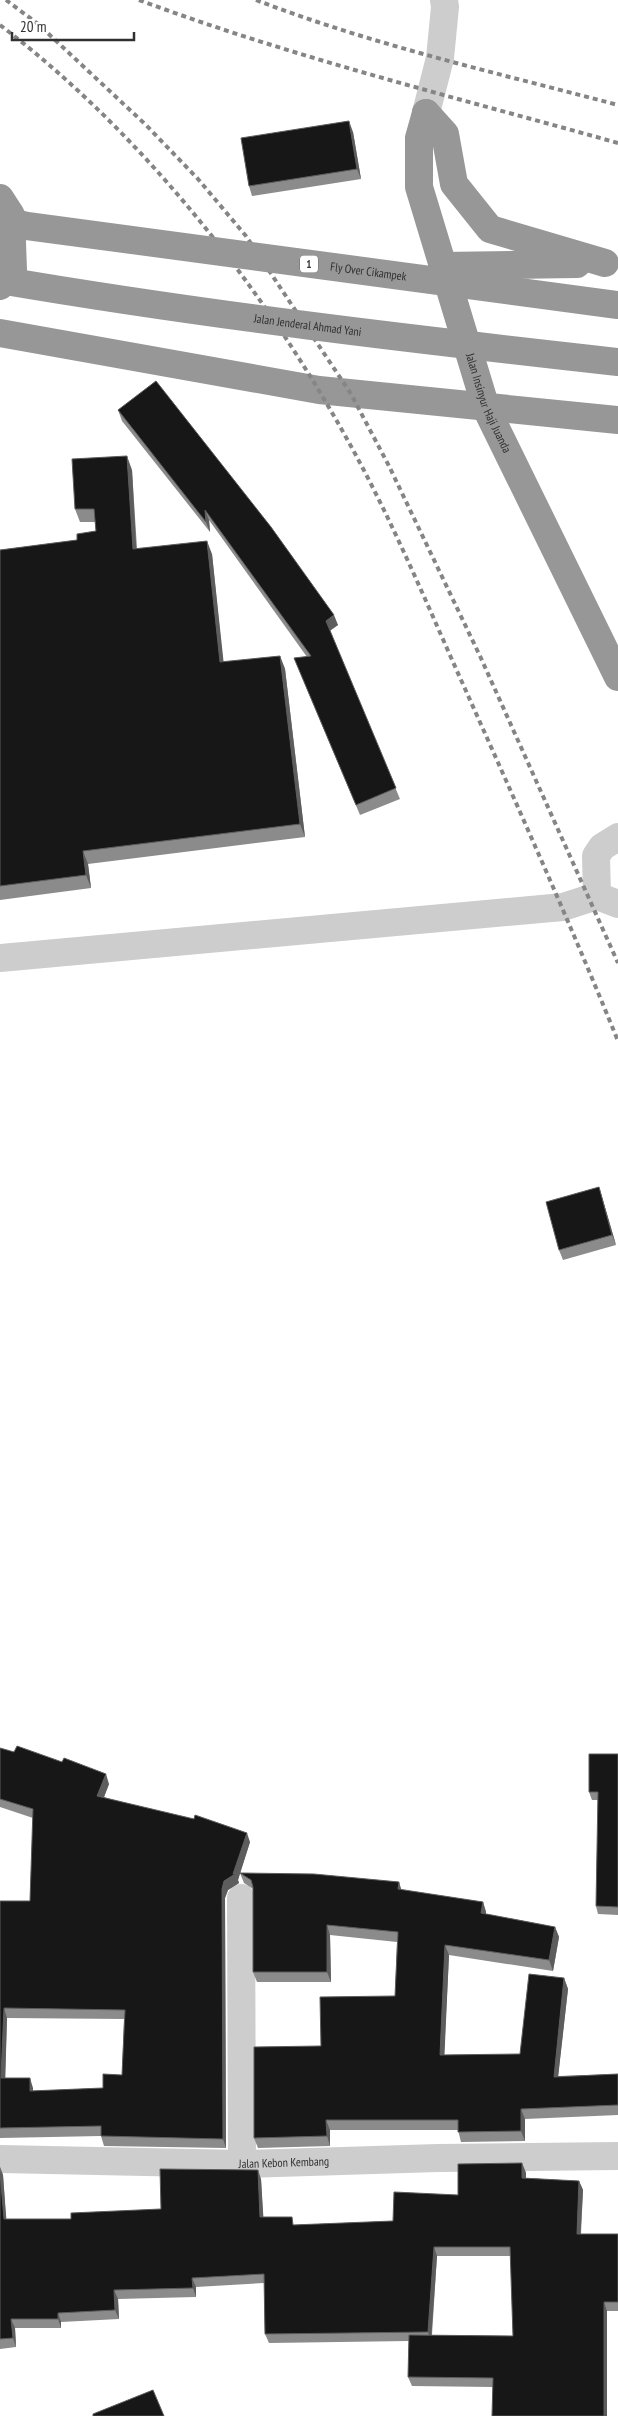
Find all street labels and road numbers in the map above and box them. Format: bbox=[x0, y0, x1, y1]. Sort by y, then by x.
road number: 1 bbox=[300, 255, 318, 272]
street label: Fly Over Cikampek bbox=[329, 259, 408, 284]
street label: Jalan Jenderal Ahmad Yani bbox=[252, 310, 362, 339]
street label: Jalan Insinyur Haji Juanda bbox=[463, 350, 515, 455]
street label: Jalan Kebon Kembang bbox=[238, 2153, 329, 2171]

